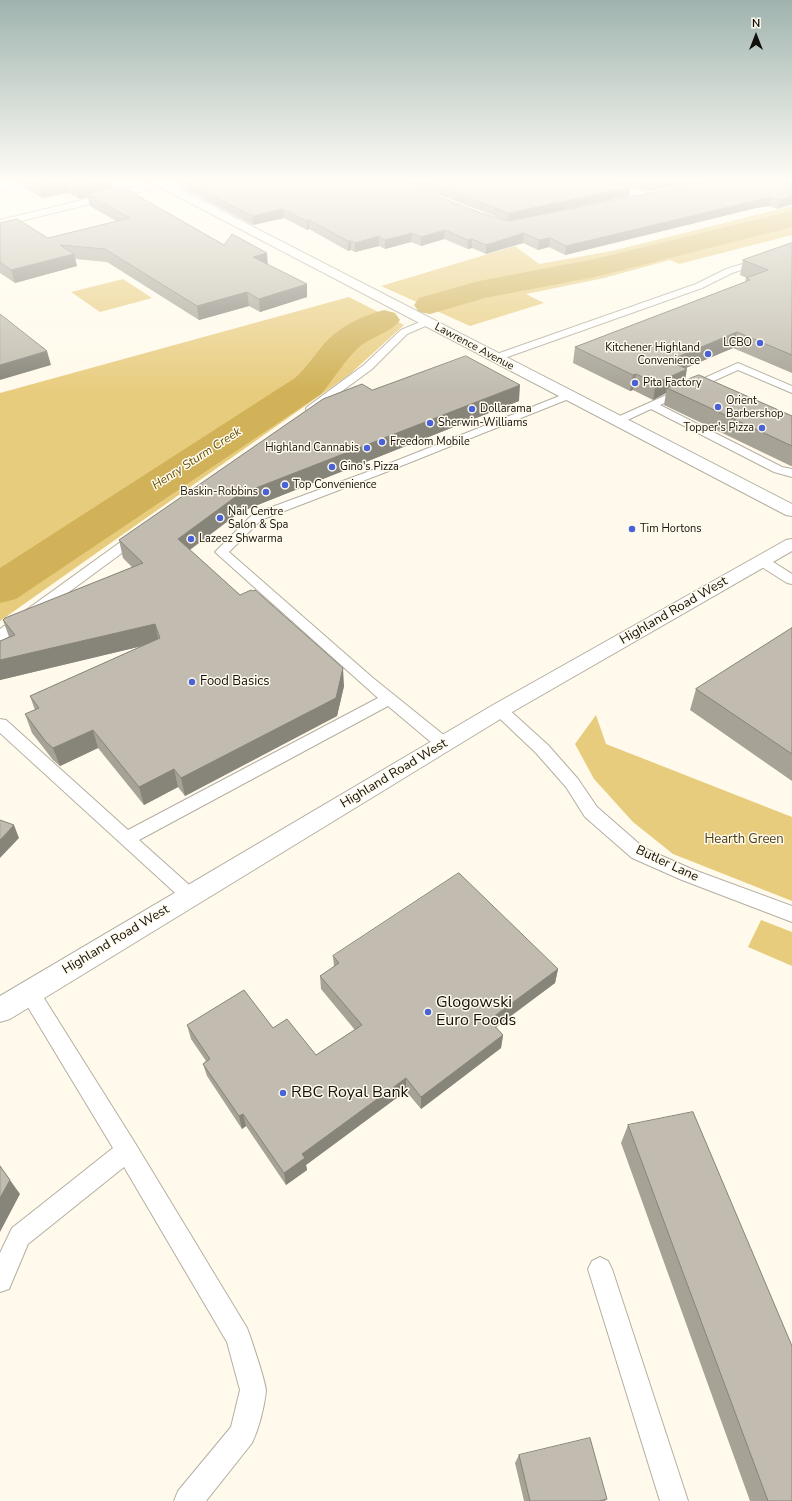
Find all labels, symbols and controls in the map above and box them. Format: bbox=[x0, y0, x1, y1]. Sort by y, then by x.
north arrow bbox=[736, 16, 776, 56]
text: N bbox=[752, 16, 760, 31]
street label: Lawrence Avenue bbox=[432, 321, 516, 373]
place label: LCBO bbox=[723, 336, 752, 350]
marker: LCBO bbox=[755, 338, 765, 348]
place label: Kitchener Highland Convenience bbox=[605, 341, 700, 367]
marker: Kitchener Highland Convenience bbox=[703, 349, 713, 359]
place label: Pita Factory bbox=[643, 376, 702, 390]
marker: Pita Factory bbox=[630, 378, 640, 388]
place label: Orient Barbershop bbox=[726, 394, 783, 420]
place label: Dollarama bbox=[480, 402, 532, 416]
marker: Orient Barbershop bbox=[713, 402, 723, 412]
marker: Dollarama bbox=[467, 404, 477, 414]
place label: Sherwin-Williams bbox=[438, 416, 528, 430]
marker: Sherwin-Williams bbox=[425, 418, 435, 428]
place label: Topper's Pizza bbox=[683, 421, 754, 435]
marker: Topper's Pizza bbox=[757, 423, 767, 433]
water label: Henry Sturm Creek bbox=[150, 425, 244, 493]
place label: Freedom Mobile bbox=[390, 435, 470, 449]
marker: Freedom Mobile bbox=[377, 437, 387, 447]
place label: Highland Cannabis bbox=[265, 441, 359, 455]
marker: Highland Cannabis bbox=[362, 443, 372, 453]
place label: Gino's Pizza bbox=[340, 460, 399, 474]
marker: Gino's Pizza bbox=[327, 462, 337, 472]
place label: Top Convenience bbox=[293, 478, 377, 492]
marker: Top Convenience bbox=[280, 480, 290, 490]
place label: Baskin-Robbins bbox=[180, 485, 258, 499]
marker: Baskin-Robbins bbox=[261, 487, 271, 497]
place label: Nail Centre Salon & Spa bbox=[228, 505, 288, 531]
marker: Nail Centre Salon & Spa bbox=[215, 513, 225, 523]
place label: Tim Hortons bbox=[640, 522, 702, 536]
marker: Tim Hortons bbox=[627, 524, 637, 534]
place label: Lazeez Shwarma bbox=[199, 532, 282, 546]
marker: Lazeez Shwarma bbox=[186, 534, 196, 544]
street label: Highland Road West bbox=[617, 574, 731, 648]
place label: Food Basics bbox=[200, 674, 269, 690]
marker: Food Basics bbox=[187, 677, 197, 687]
street label: Highland Road West bbox=[338, 736, 450, 812]
park label: Hearth Green bbox=[704, 832, 784, 848]
street label: Butler Lane bbox=[633, 843, 701, 885]
street label: Highland Road West bbox=[60, 902, 172, 978]
place label: Glogowski Euro Foods bbox=[436, 993, 516, 1031]
marker: Glogowski Euro Foods bbox=[423, 1007, 433, 1017]
place label: RBC Royal Bank bbox=[291, 1083, 408, 1103]
marker: RBC Royal Bank bbox=[278, 1088, 288, 1098]

